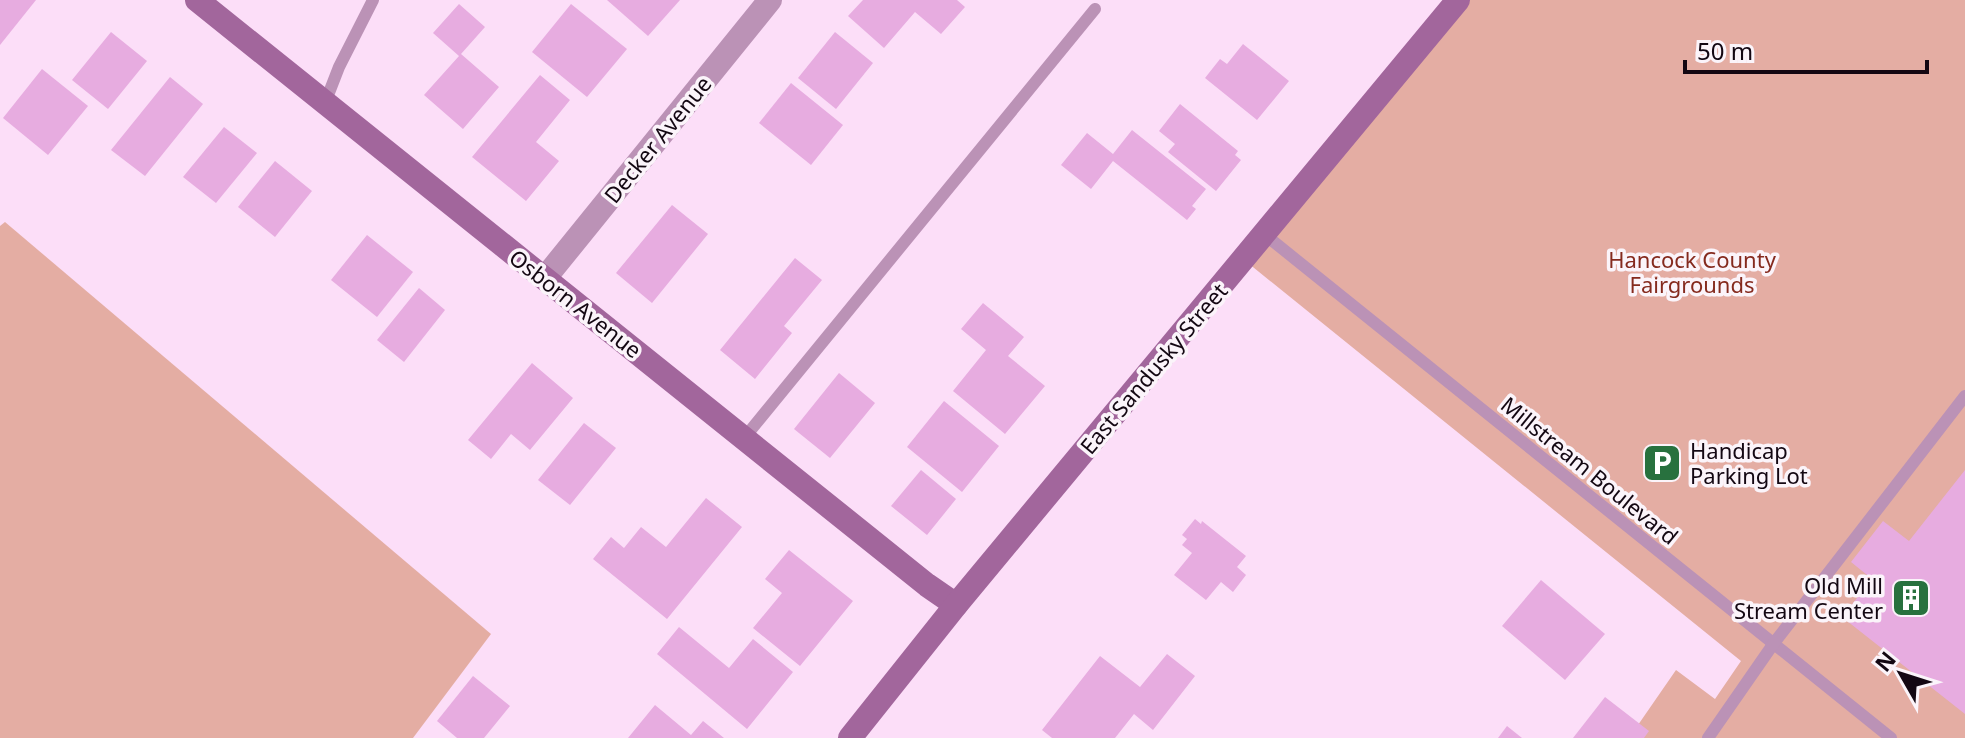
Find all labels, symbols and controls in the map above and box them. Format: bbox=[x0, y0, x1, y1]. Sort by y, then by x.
scale bar bbox=[1685, 24, 1927, 74]
text: 50 m bbox=[1697, 34, 1753, 67]
street label: Decker Avenue bbox=[596, 69, 718, 209]
street label: Osborn Avenue bbox=[504, 242, 648, 364]
park label: Hancock County Fairgrounds bbox=[1608, 244, 1777, 299]
street label: East Sandusky Street bbox=[1073, 276, 1233, 460]
street label: Millstream Boulevard bbox=[1495, 389, 1685, 551]
place label: Handicap Parking Lot bbox=[1690, 435, 1808, 490]
parking icon: Handicap Parking Lot bbox=[1641, 442, 1683, 484]
place label: Old Mill Stream Center bbox=[1734, 570, 1883, 625]
building icon: Old Mill Stream Center bbox=[1890, 577, 1932, 619]
north arrow bbox=[1861, 634, 1941, 714]
text: N bbox=[1867, 644, 1902, 677]

